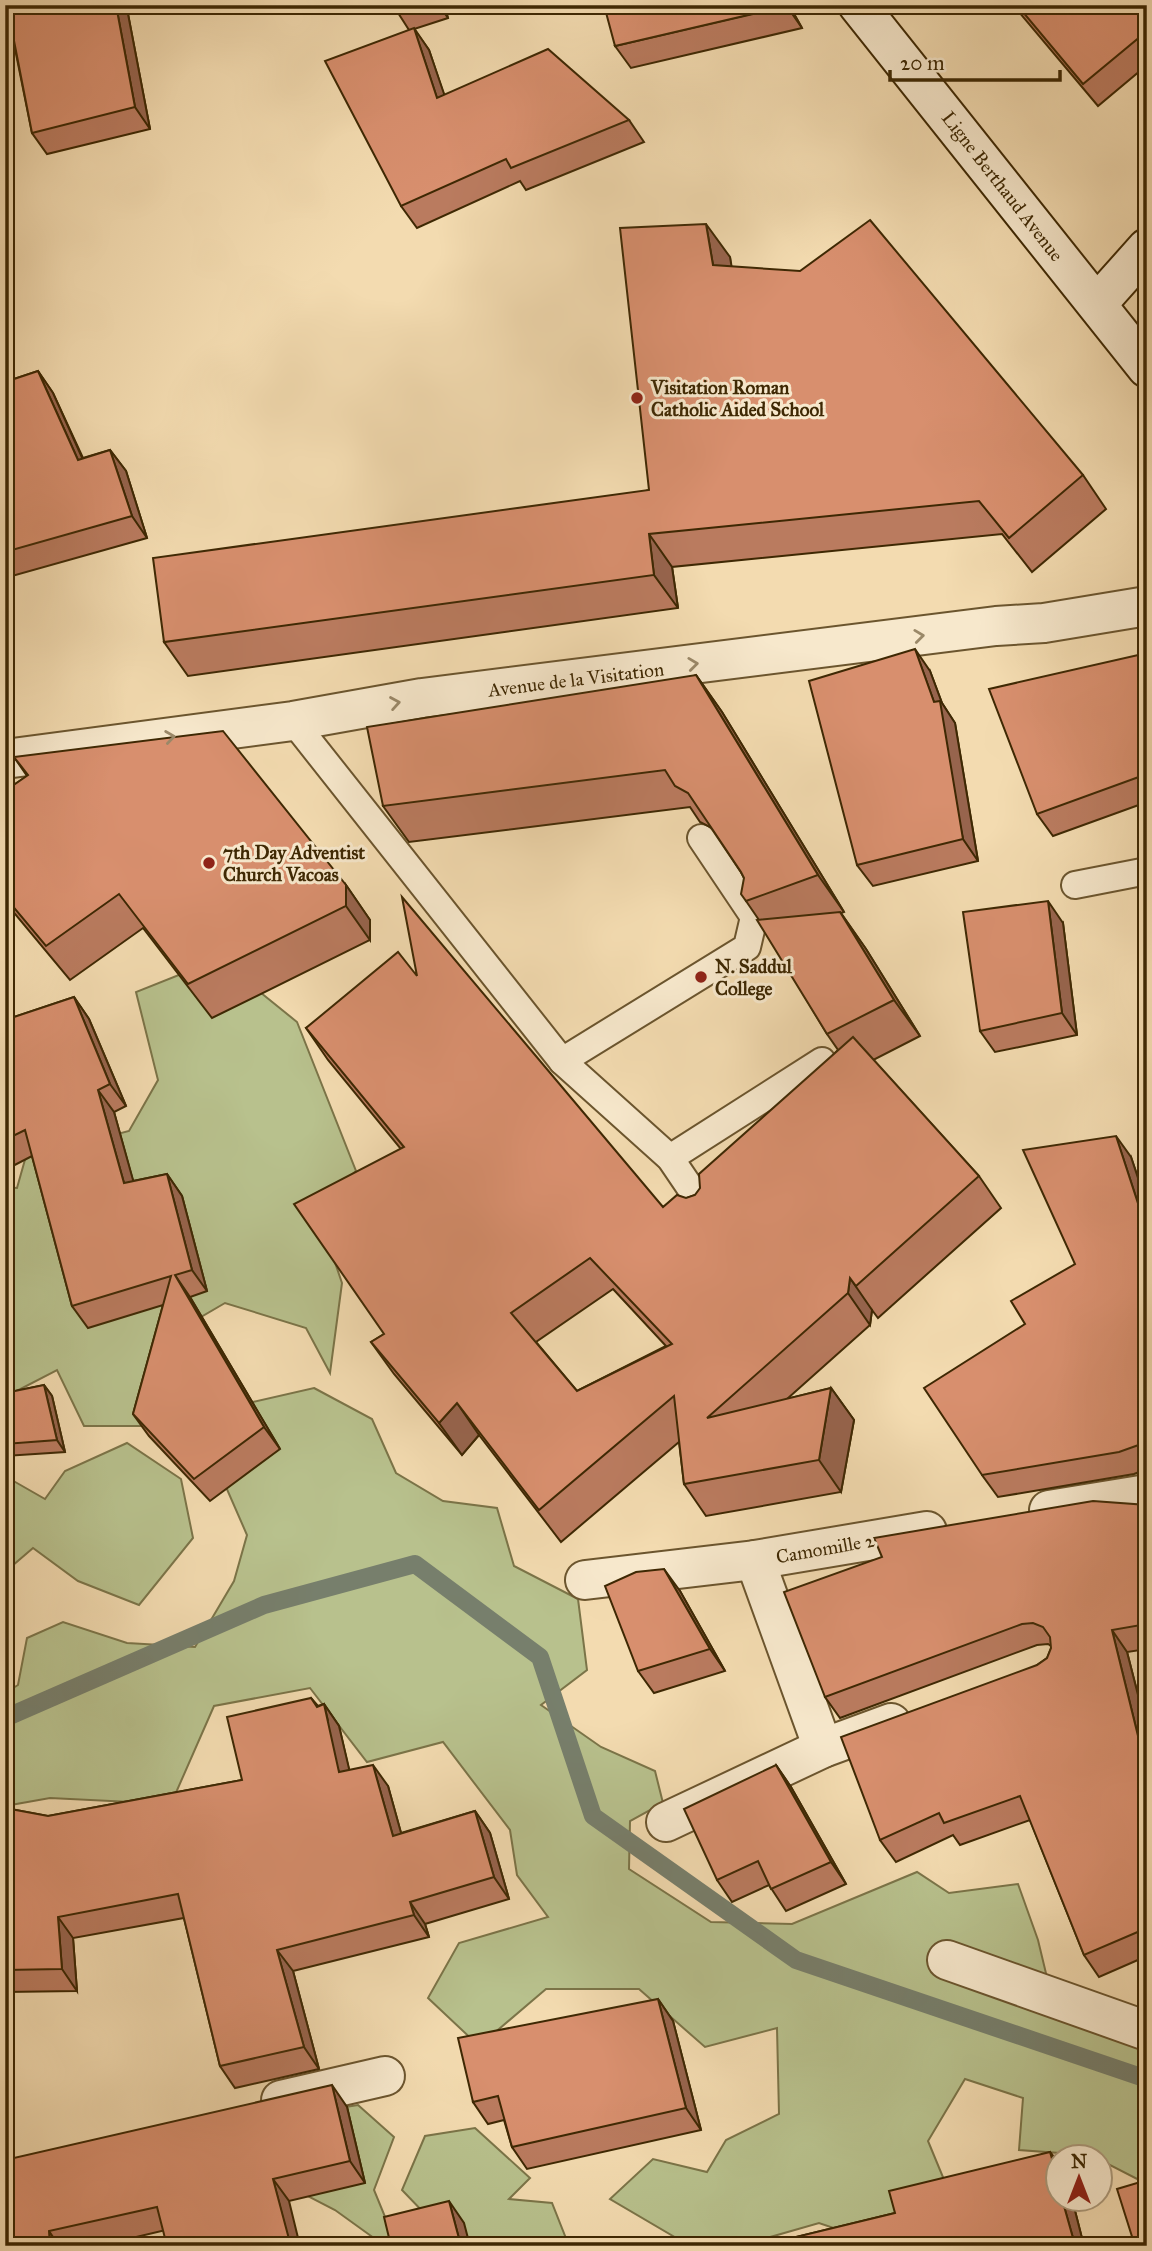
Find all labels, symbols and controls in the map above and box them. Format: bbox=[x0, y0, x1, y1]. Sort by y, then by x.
scale bar bbox=[890, 38, 1059, 82]
text: 20 m bbox=[900, 50, 945, 76]
street label: Ligne Berthaud Avenue bbox=[936, 107, 1068, 267]
place label: Visitation Roman Catholic Aided School bbox=[650, 376, 825, 421]
marker: Visitation Roman Catholic Aided School bbox=[629, 390, 645, 406]
one-way arrow bbox=[913, 628, 925, 643]
street label: Avenue de la Visitation bbox=[486, 657, 665, 702]
one-way arrow bbox=[688, 657, 699, 672]
one-way arrow bbox=[389, 696, 401, 711]
one-way arrow bbox=[164, 730, 176, 745]
place label: 7th Day Adventist Church Vacoas bbox=[223, 841, 365, 886]
marker: 7th Day Adventist Church Vacoas bbox=[201, 855, 217, 871]
place label: N. Saddul College bbox=[715, 955, 793, 1001]
marker: N. Saddul College bbox=[693, 969, 709, 985]
street label: Camomille 2 bbox=[774, 1528, 877, 1568]
north arrow bbox=[1044, 2142, 1114, 2212]
text: N bbox=[1071, 2150, 1087, 2173]

